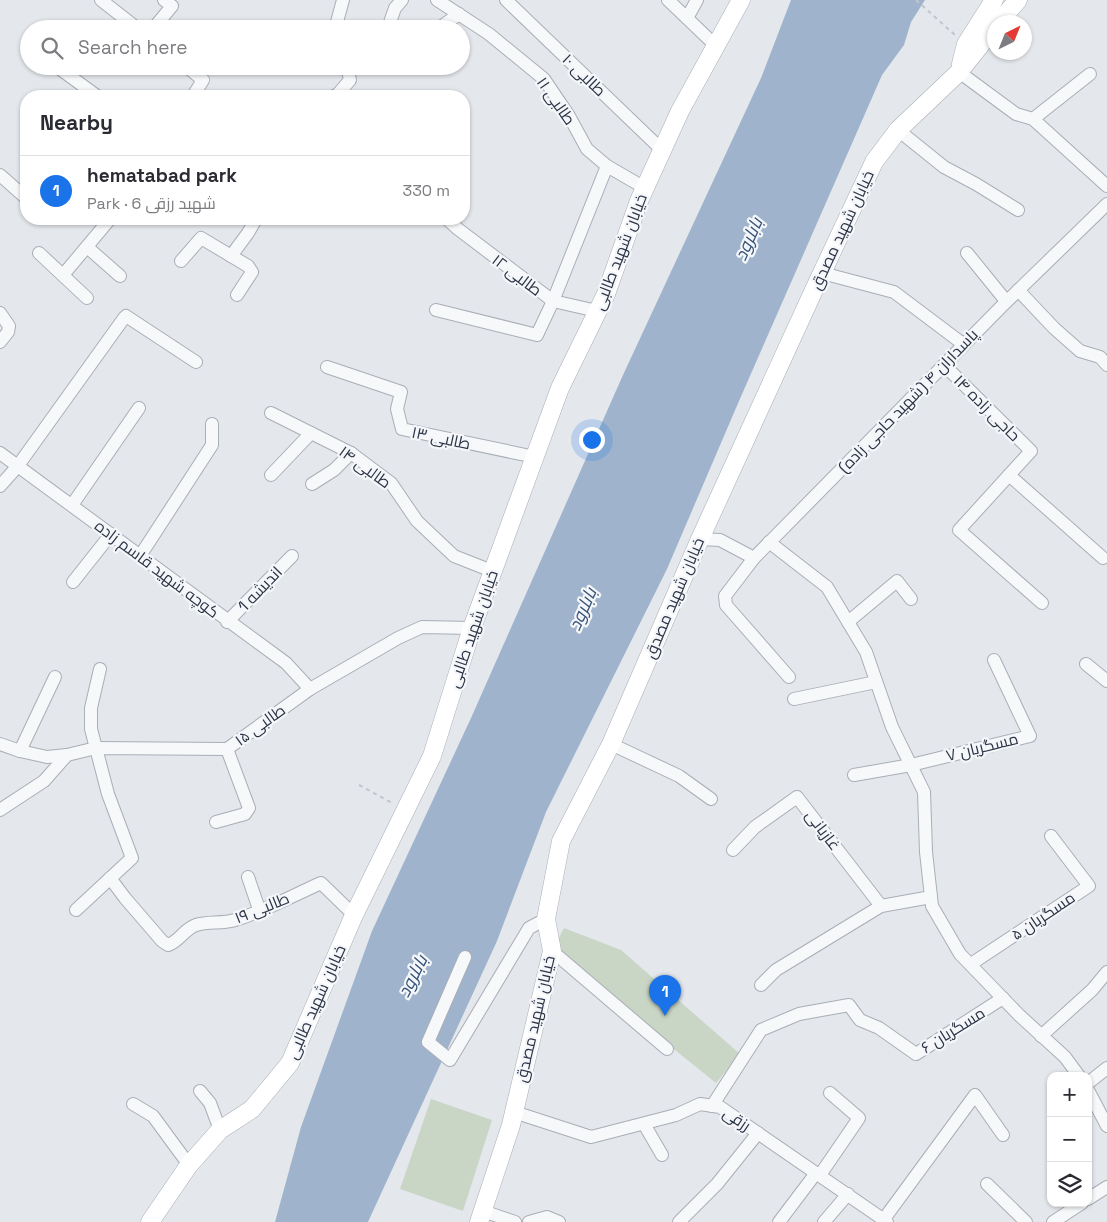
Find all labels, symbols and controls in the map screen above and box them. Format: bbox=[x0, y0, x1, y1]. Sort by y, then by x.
north arrow bbox=[987, 15, 1032, 60]
search box bbox=[20, 20, 470, 75]
icon: search bbox=[38, 34, 66, 62]
text: Search here bbox=[78, 35, 188, 60]
street label: طالبی ۱۰ bbox=[558, 49, 610, 101]
street label: طالبی ۱۱ bbox=[532, 73, 580, 129]
text: Nearby bbox=[40, 109, 113, 136]
text: hematabad park bbox=[87, 163, 237, 188]
street label: خیابان شهید مصدق bbox=[805, 167, 879, 293]
text: 1 bbox=[52, 180, 60, 201]
text: 330 m bbox=[403, 180, 450, 201]
street label: خیابان شهید طالبی bbox=[588, 191, 652, 313]
text: Park · شهید رزقی 6 bbox=[87, 193, 216, 214]
water label: بابلرود bbox=[728, 213, 768, 264]
street label: طالبی ۱۲ bbox=[488, 249, 546, 301]
street label: پاسداران ۴ (شهید حاجی زاده) bbox=[834, 324, 984, 478]
street label: حاجی زاده ۱۴ bbox=[949, 370, 1025, 446]
street label: طالبی ۱۳ bbox=[410, 422, 472, 454]
your location bbox=[579, 427, 605, 453]
street label: طالبی ۱۴ bbox=[335, 441, 395, 493]
street label: کوچه شهید قاسم زاده bbox=[90, 515, 223, 623]
street label: خیابان شهید مصدق bbox=[639, 534, 709, 662]
street label: اندیشه 1 bbox=[233, 562, 287, 616]
street label: خیابان شهید طالبی bbox=[443, 567, 503, 691]
water label: بابلرود bbox=[562, 583, 602, 634]
street label: طالبی ۱۵ bbox=[231, 700, 289, 750]
street label: مسگریان ۷ bbox=[944, 728, 1020, 766]
street label: غازیانی bbox=[801, 805, 845, 855]
street label: مسگریان ۵ bbox=[1007, 887, 1079, 945]
street label: طالبی ۱۹ bbox=[232, 888, 292, 928]
street label: خیابان شهید طالبی bbox=[281, 942, 351, 1062]
water label: بابلرود bbox=[392, 950, 433, 1001]
street label: خیابان شهید مصدق bbox=[510, 954, 560, 1084]
pin: 1 bbox=[649, 975, 681, 1016]
street label: مسگریان ۶ bbox=[917, 1002, 989, 1058]
map controls bbox=[1047, 1072, 1092, 1207]
button: + bbox=[1047, 1072, 1092, 1117]
street label: رزقی bbox=[719, 1102, 755, 1136]
button: − bbox=[1047, 1117, 1092, 1162]
button: layers bbox=[1047, 1162, 1092, 1207]

